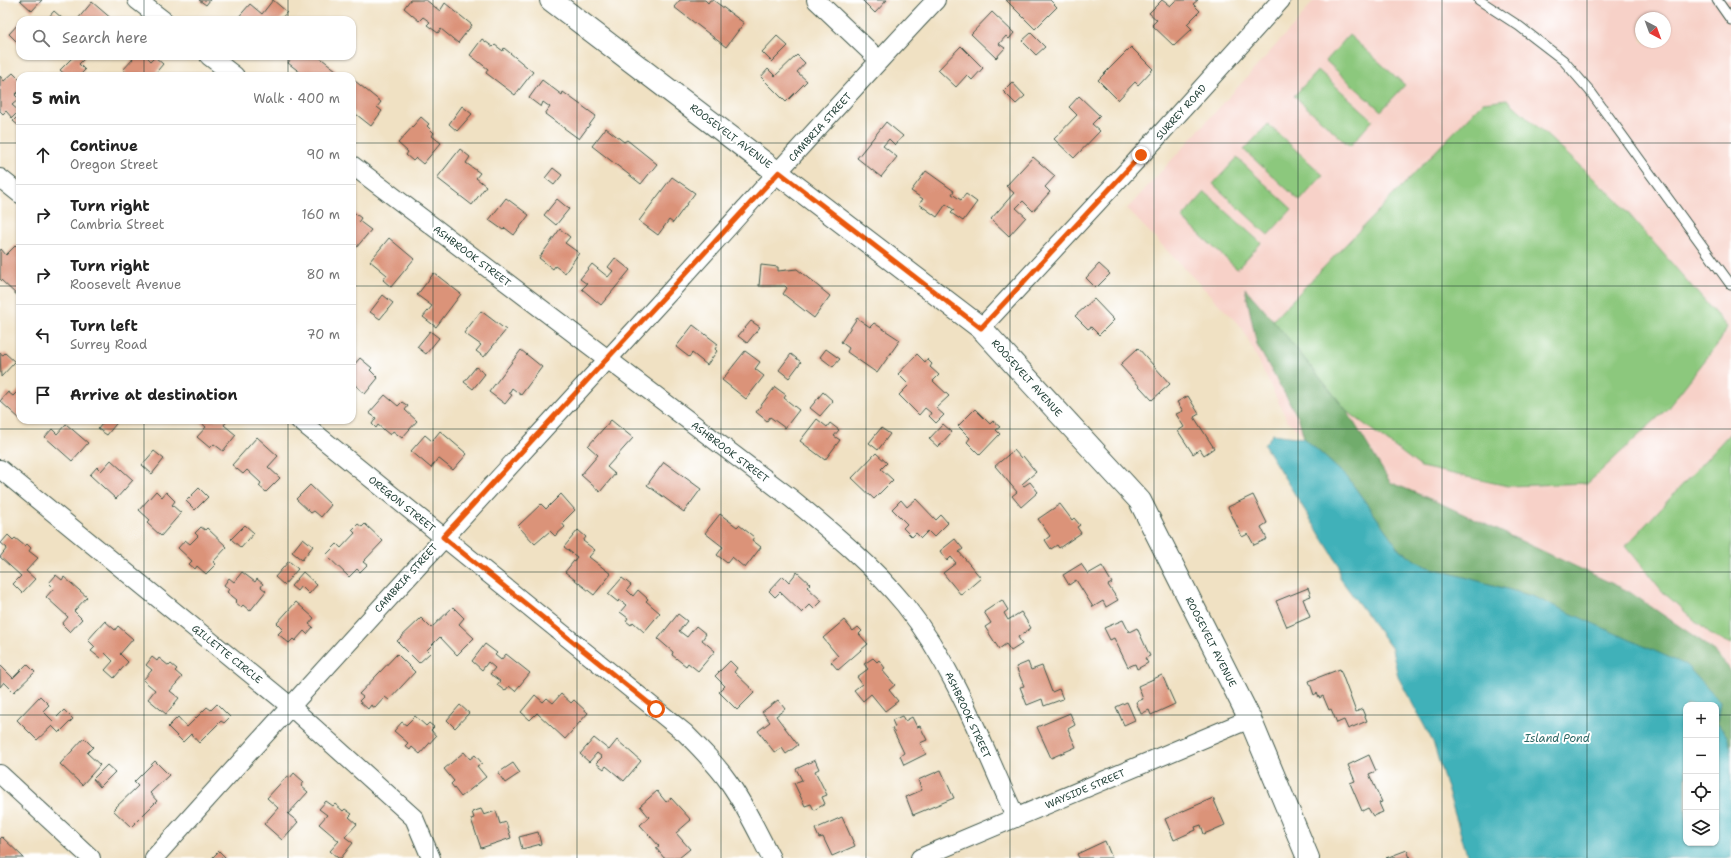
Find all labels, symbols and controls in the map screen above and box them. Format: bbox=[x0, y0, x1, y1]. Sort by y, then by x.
north arrow bbox=[1635, 12, 1671, 48]
search box bbox=[16, 16, 356, 60]
icon: search bbox=[30, 27, 52, 49]
text: Search here bbox=[62, 28, 148, 48]
street label: SURREY ROAD bbox=[1153, 81, 1209, 142]
text: 5 min bbox=[32, 87, 80, 109]
text: Walk · 400 m bbox=[253, 90, 340, 107]
street label: CAMBRIA STREET bbox=[786, 90, 854, 164]
street label: ROOSEVELT AVENUE bbox=[687, 101, 775, 171]
text: Continue bbox=[70, 136, 138, 156]
icon: ahead bbox=[32, 144, 54, 166]
text: 90 m bbox=[306, 146, 340, 163]
route end bbox=[1132, 146, 1150, 164]
text: Oregon Street bbox=[70, 156, 158, 173]
text: Turn right bbox=[70, 196, 150, 216]
icon: right bbox=[32, 204, 54, 226]
text: 160 m bbox=[302, 206, 340, 223]
text: Cambria Street bbox=[70, 216, 165, 233]
street label: ASHBROOK STREET bbox=[431, 223, 513, 289]
text: Turn right bbox=[70, 256, 150, 276]
icon: right bbox=[32, 264, 54, 286]
text: 80 m bbox=[306, 266, 340, 283]
text: Roosevelt Avenue bbox=[70, 276, 181, 293]
text: Turn left bbox=[70, 316, 138, 336]
icon: left bbox=[32, 324, 54, 346]
text: 70 m bbox=[306, 326, 340, 343]
text: Surrey Road bbox=[70, 336, 147, 353]
street label: ROOSEVELT AVENUE bbox=[989, 337, 1065, 419]
icon: arrive bbox=[32, 384, 54, 406]
text: Arrive at destination bbox=[70, 385, 238, 405]
street label: ASHBROOK STREET bbox=[689, 419, 771, 485]
street label: OREGON STREET bbox=[366, 473, 438, 535]
street label: CAMBRIA STREET bbox=[372, 541, 440, 615]
street label: ROOSEVELT AVENUE bbox=[1183, 595, 1239, 689]
street label: GILLETTE CIRCLE bbox=[189, 622, 265, 686]
street label: ASHBROOK STREET bbox=[942, 670, 994, 760]
route start bbox=[647, 700, 665, 718]
map controls bbox=[1683, 702, 1719, 846]
button: + bbox=[1683, 702, 1719, 738]
water label: Island Pond bbox=[1523, 731, 1590, 746]
button: − bbox=[1683, 738, 1719, 774]
street label: WAYSIDE STREET bbox=[1043, 766, 1127, 812]
button: locate bbox=[1683, 774, 1719, 810]
button: layers bbox=[1683, 810, 1719, 846]

